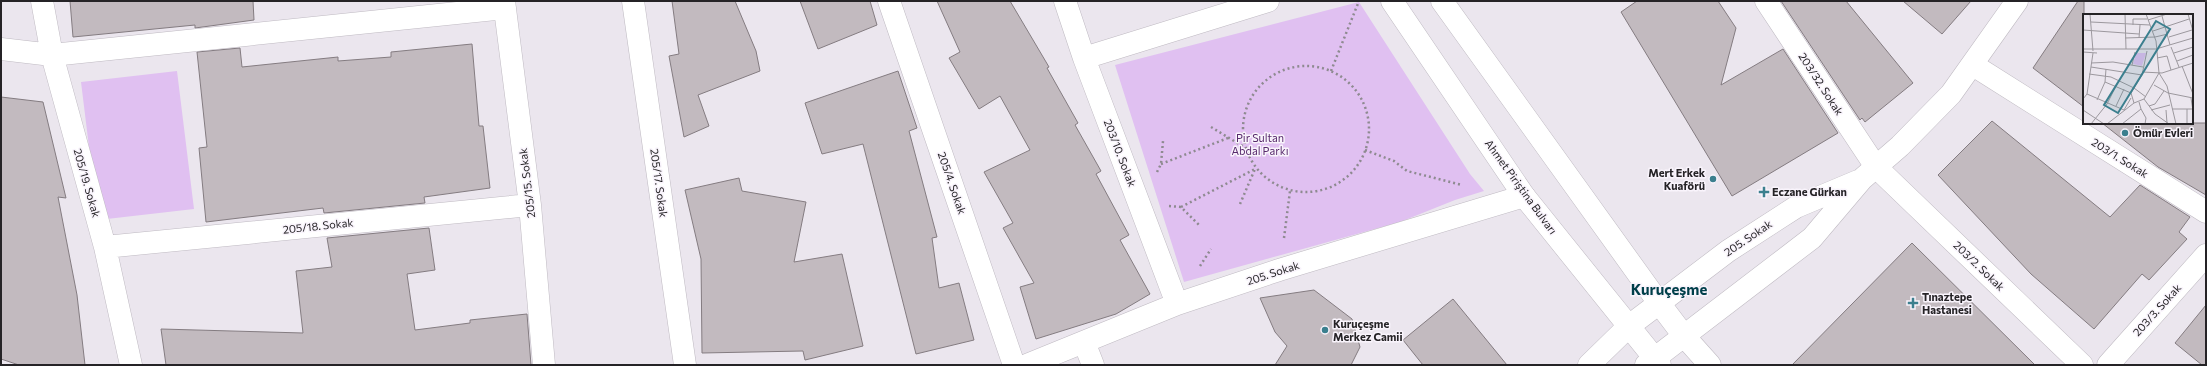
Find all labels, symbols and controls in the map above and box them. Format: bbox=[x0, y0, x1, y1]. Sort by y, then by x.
inset map bbox=[2083, 14, 2193, 124]
street label: 203/32. Sokak bbox=[1796, 50, 1846, 117]
street label: 203/10. Sokak bbox=[1102, 117, 1139, 188]
place label: Ömür Evleri bbox=[2133, 126, 2193, 139]
marker: Ömür Evleri bbox=[2120, 128, 2130, 138]
park label: Pir Sultan Abdal Parkı bbox=[1232, 131, 1288, 157]
street label: 203/1. Sokak bbox=[2090, 135, 2151, 180]
street label: Ahmet Piriştina Bulvarı bbox=[1483, 137, 1560, 237]
street label: 205/19. Sokak bbox=[71, 147, 104, 219]
street label: 205/15. Sokak bbox=[516, 147, 537, 219]
street label: 205/17. Sokak bbox=[648, 148, 671, 218]
street label: 205/4. Sokak bbox=[936, 150, 969, 216]
place label: Mert Erkek Kuaförü bbox=[1648, 166, 1706, 192]
marker: Mert Erkek Kuaförü bbox=[1708, 174, 1718, 184]
place label: Eczane Gürkan bbox=[1772, 185, 1847, 198]
marker: Eczane Gürkan bbox=[1759, 187, 1769, 197]
street label: 205/18. Sokak bbox=[282, 215, 354, 236]
street label: 205. Sokak bbox=[1721, 217, 1774, 258]
street label: 203/2. Sokak bbox=[1951, 238, 2008, 293]
street label: 205. Sokak bbox=[1245, 258, 1301, 287]
district label: Kuruçeşme bbox=[1631, 280, 1707, 298]
street label: 203/3. Sokak bbox=[2130, 281, 2183, 338]
place label: Tınaztepe Hastanesi bbox=[1922, 290, 1972, 316]
marker: Tınaztepe Hastanesi bbox=[1907, 297, 1919, 309]
place label: Kuruçeşme Merkez Camii bbox=[1333, 317, 1403, 343]
marker: Kuruçeşme Merkez Camii bbox=[1320, 325, 1330, 335]

